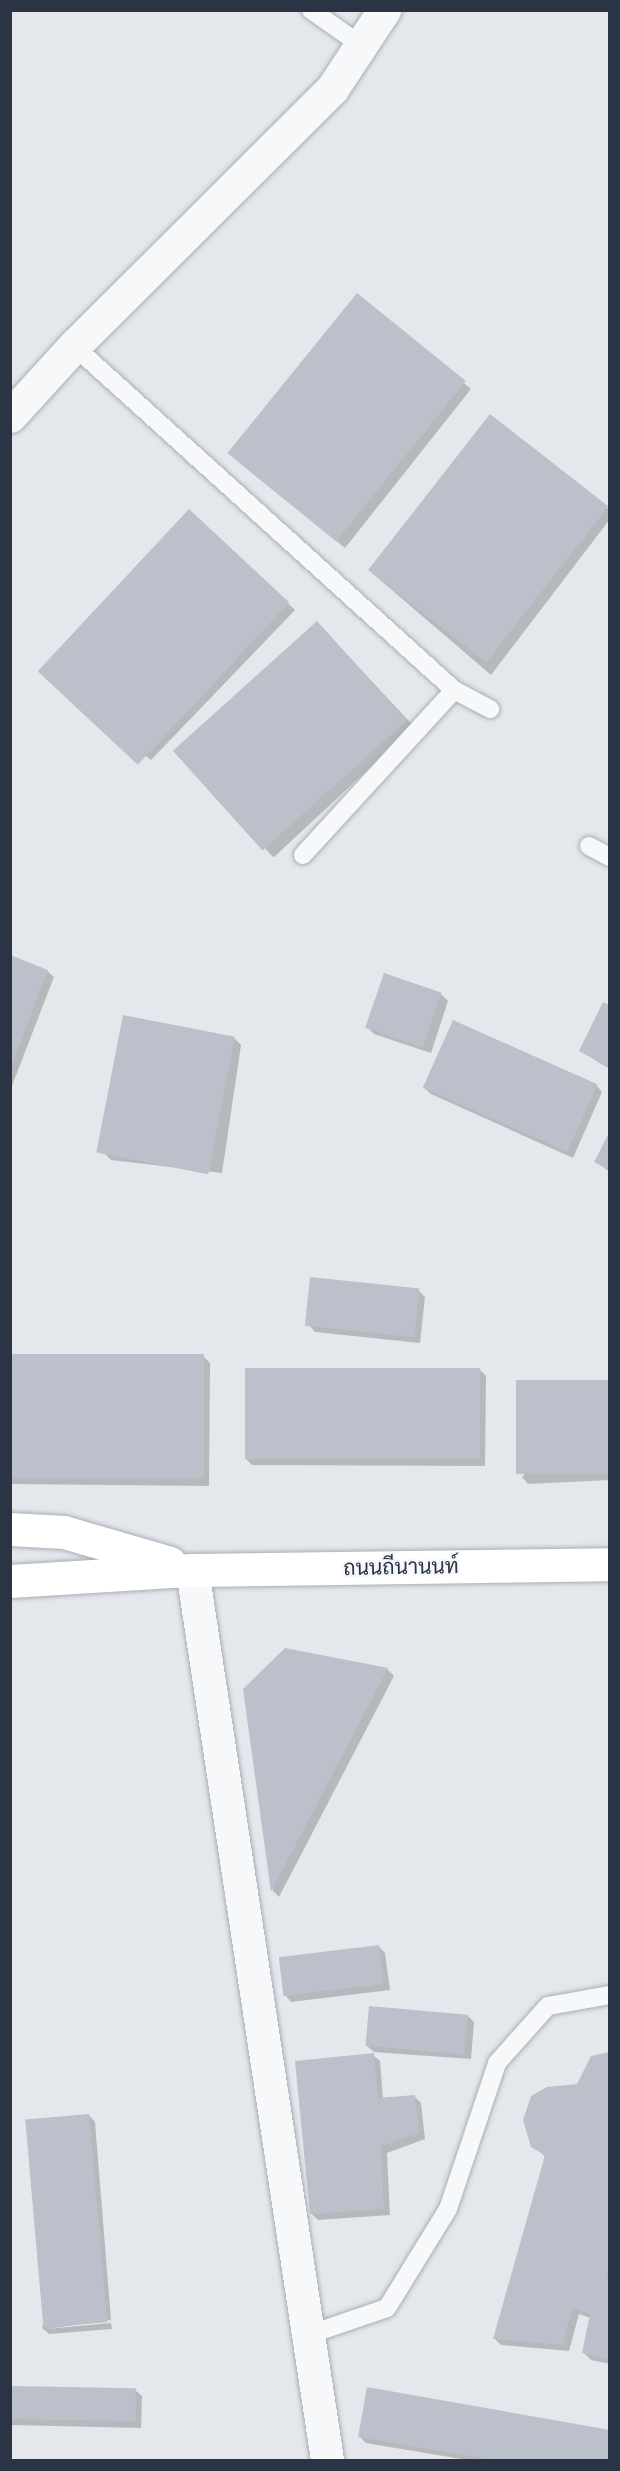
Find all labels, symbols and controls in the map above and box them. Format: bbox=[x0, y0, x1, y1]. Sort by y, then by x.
street label: ถนนถีนานนท์ bbox=[343, 1553, 459, 1581]

